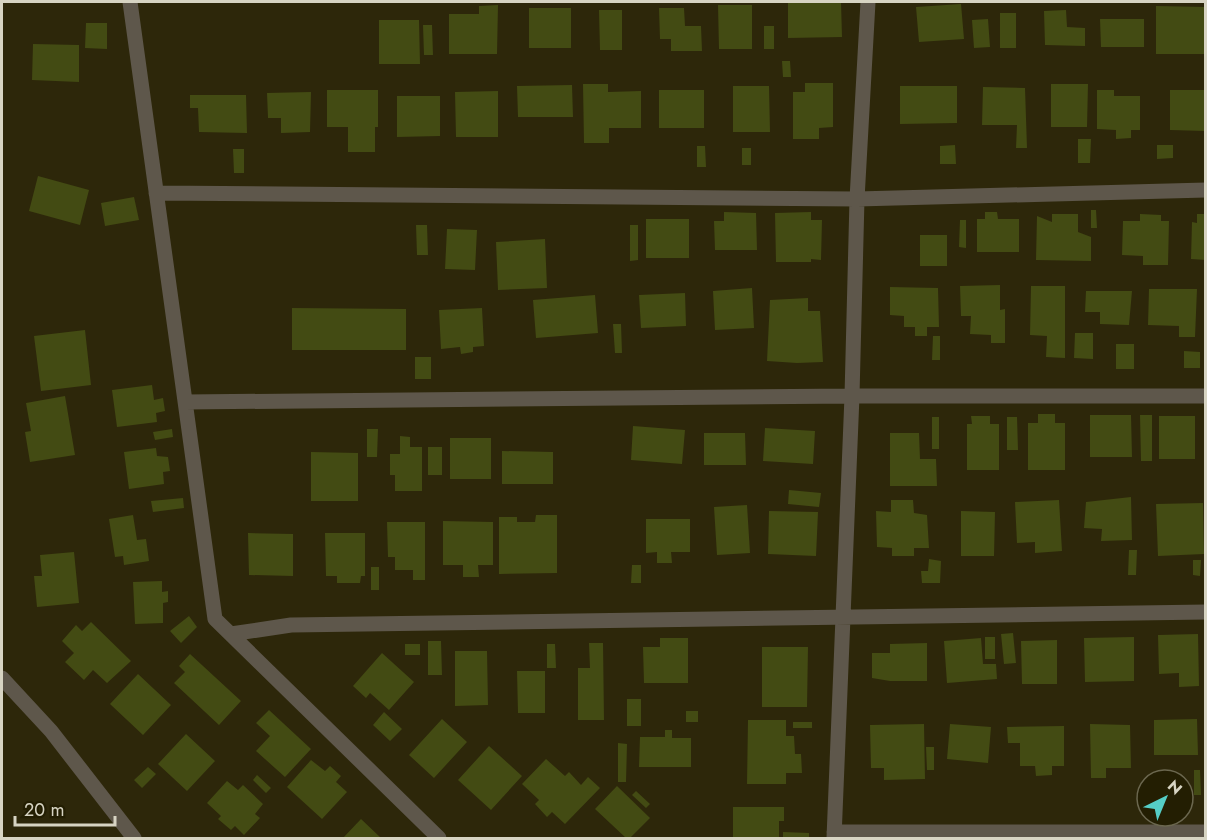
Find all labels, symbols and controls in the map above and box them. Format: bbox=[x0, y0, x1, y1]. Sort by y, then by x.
north arrow bbox=[1135, 768, 1195, 828]
text: N bbox=[1162, 775, 1187, 800]
scale bar bbox=[15, 789, 116, 827]
text: 20 m bbox=[24, 797, 64, 823]

